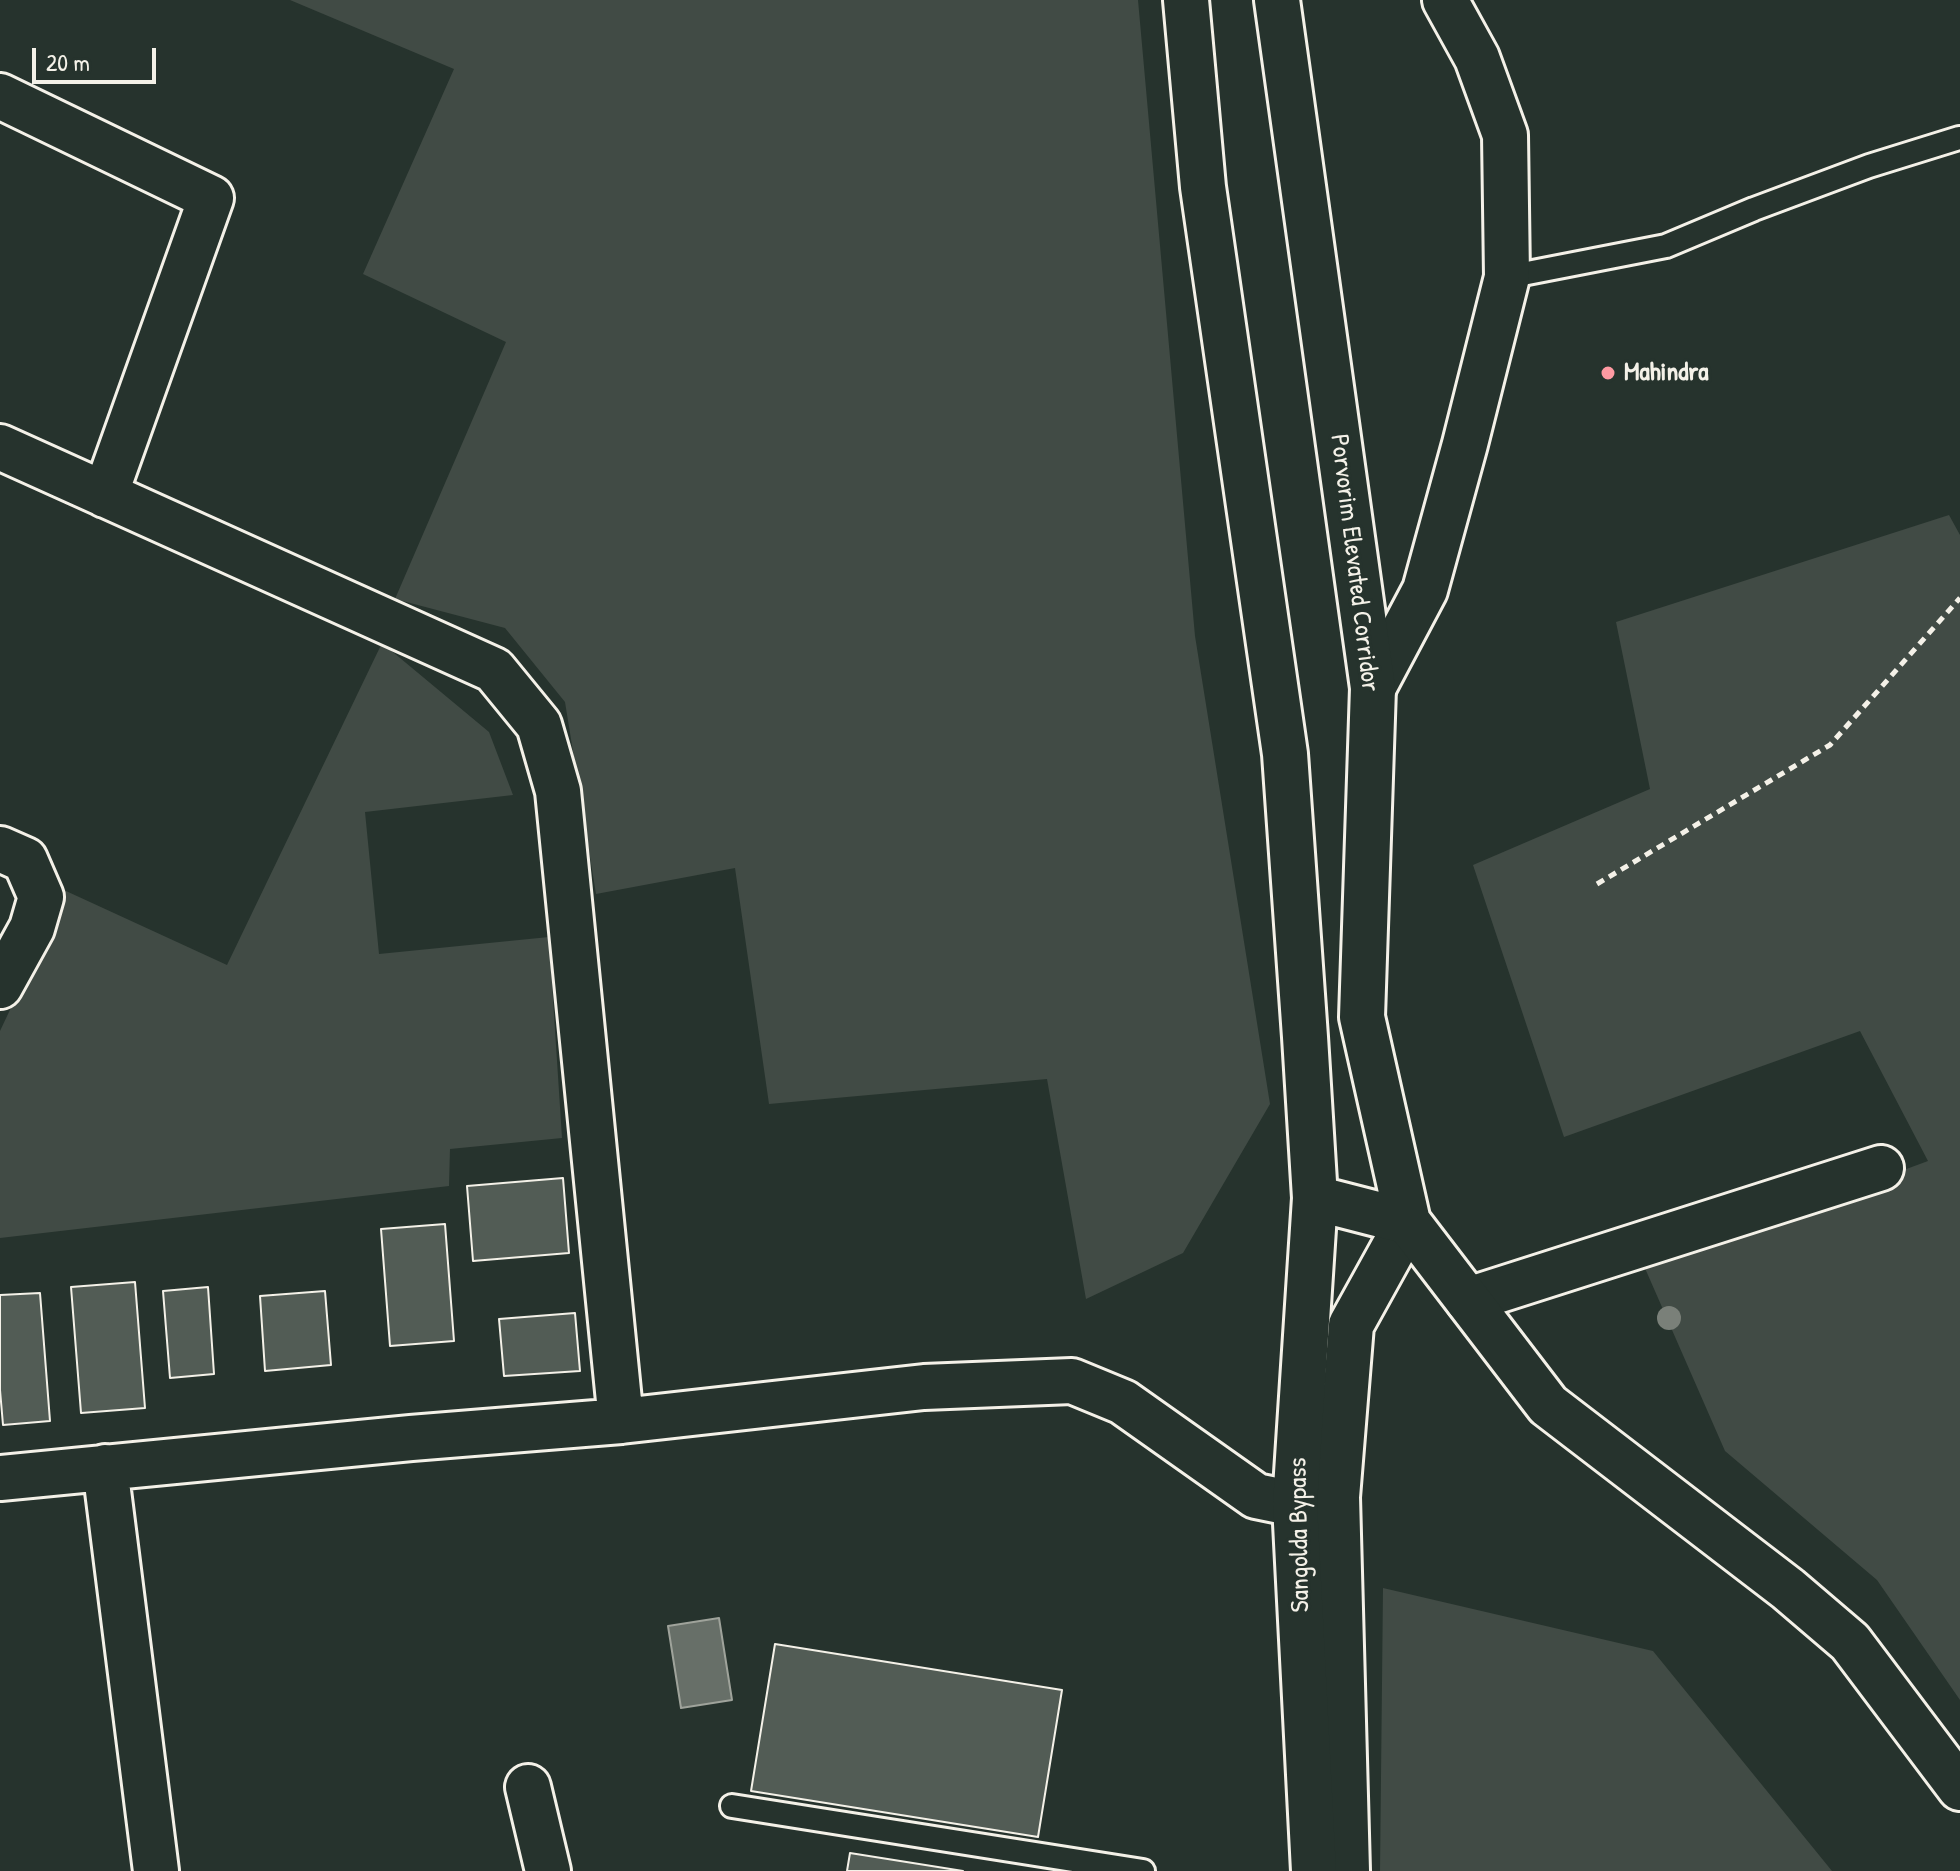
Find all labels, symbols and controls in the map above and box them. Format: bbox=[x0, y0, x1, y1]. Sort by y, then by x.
scale bar bbox=[36, 32, 160, 82]
text: 20 m bbox=[46, 46, 90, 78]
place label: Mahindra bbox=[1624, 357, 1708, 389]
marker: Mahindra bbox=[1599, 364, 1617, 382]
street label: Porvorim Elevated Corridor bbox=[1323, 432, 1385, 694]
street label: Sangolda Bypass bbox=[1283, 1457, 1317, 1613]

